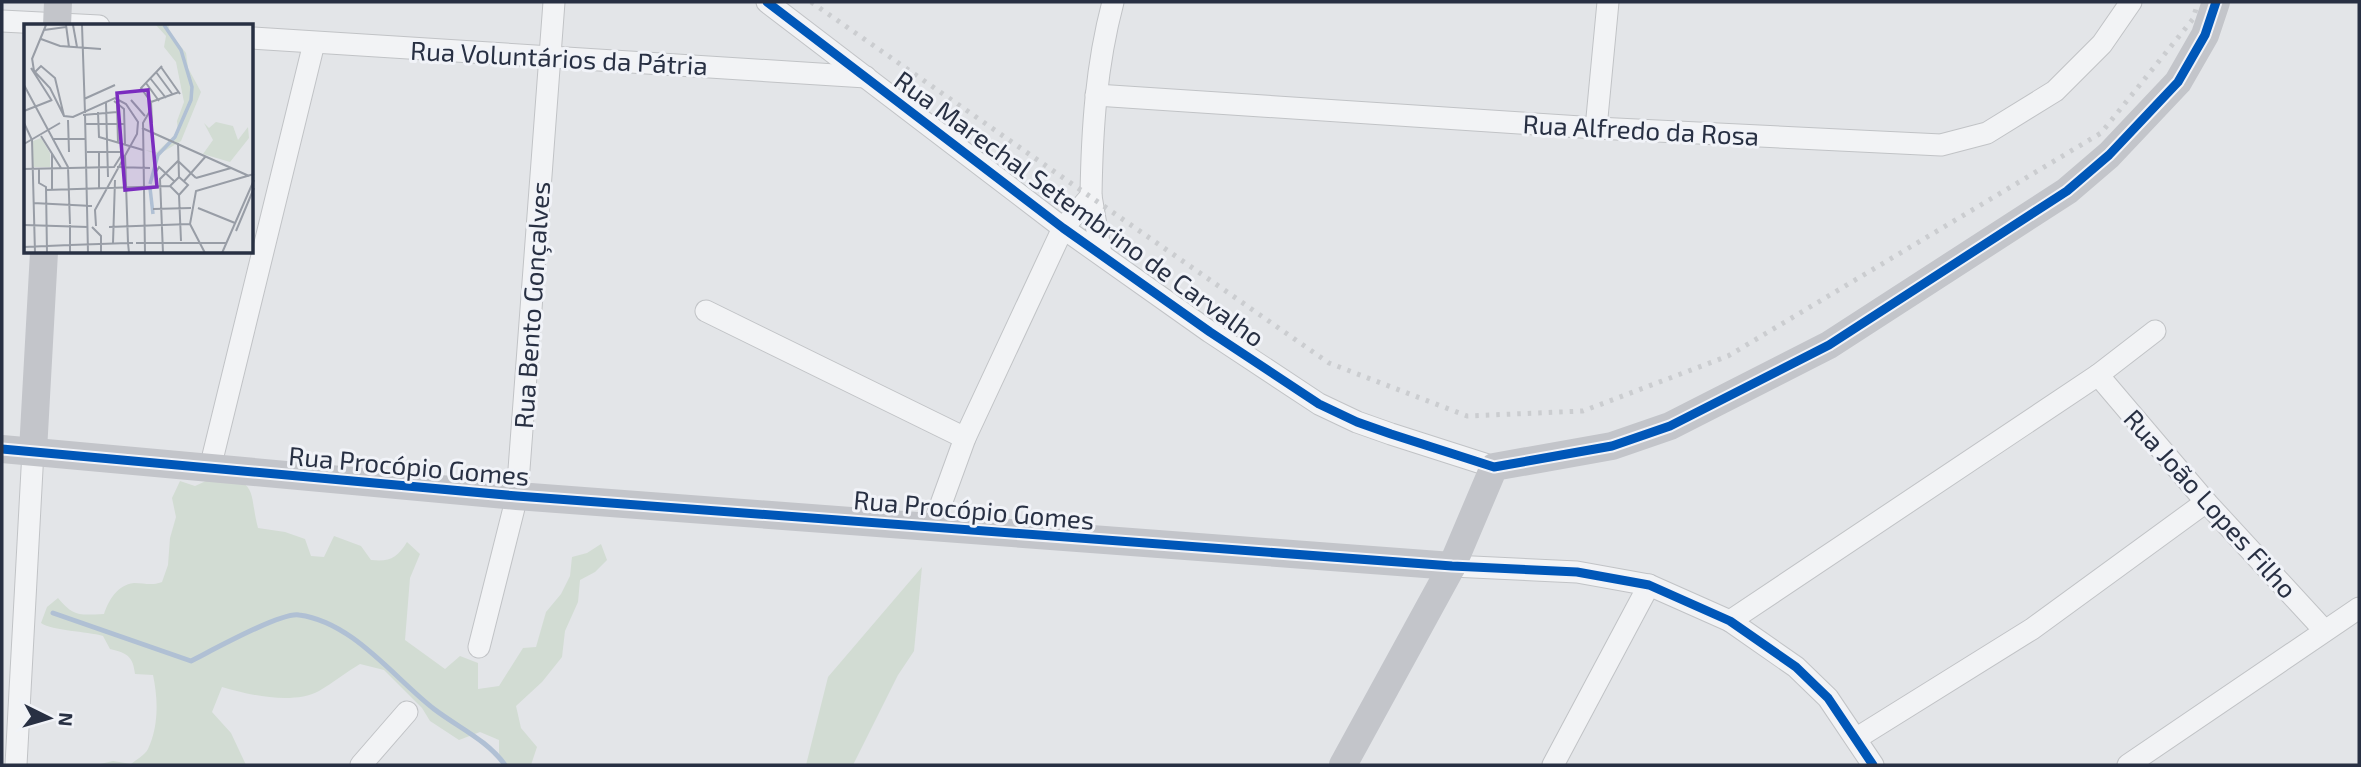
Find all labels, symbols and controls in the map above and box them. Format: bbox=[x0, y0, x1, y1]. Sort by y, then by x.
inset map bbox=[24, 24, 254, 254]
street label: Rua Voluntários da Pátria bbox=[409, 34, 709, 80]
street label: Rua Marechal Setembrino de Carvalho bbox=[889, 63, 1271, 353]
street label: Rua Alfredo da Rosa bbox=[1522, 107, 1760, 151]
street label: Rua Bento Gonçalves bbox=[507, 180, 557, 430]
street label: Rua João Lopes Filho bbox=[2118, 402, 2304, 604]
street label: Rua Procópio Gomes bbox=[287, 439, 531, 491]
street label: Rua Procópio Gomes bbox=[852, 483, 1096, 535]
north arrow bbox=[14, 683, 84, 753]
text: N bbox=[54, 712, 78, 727]

